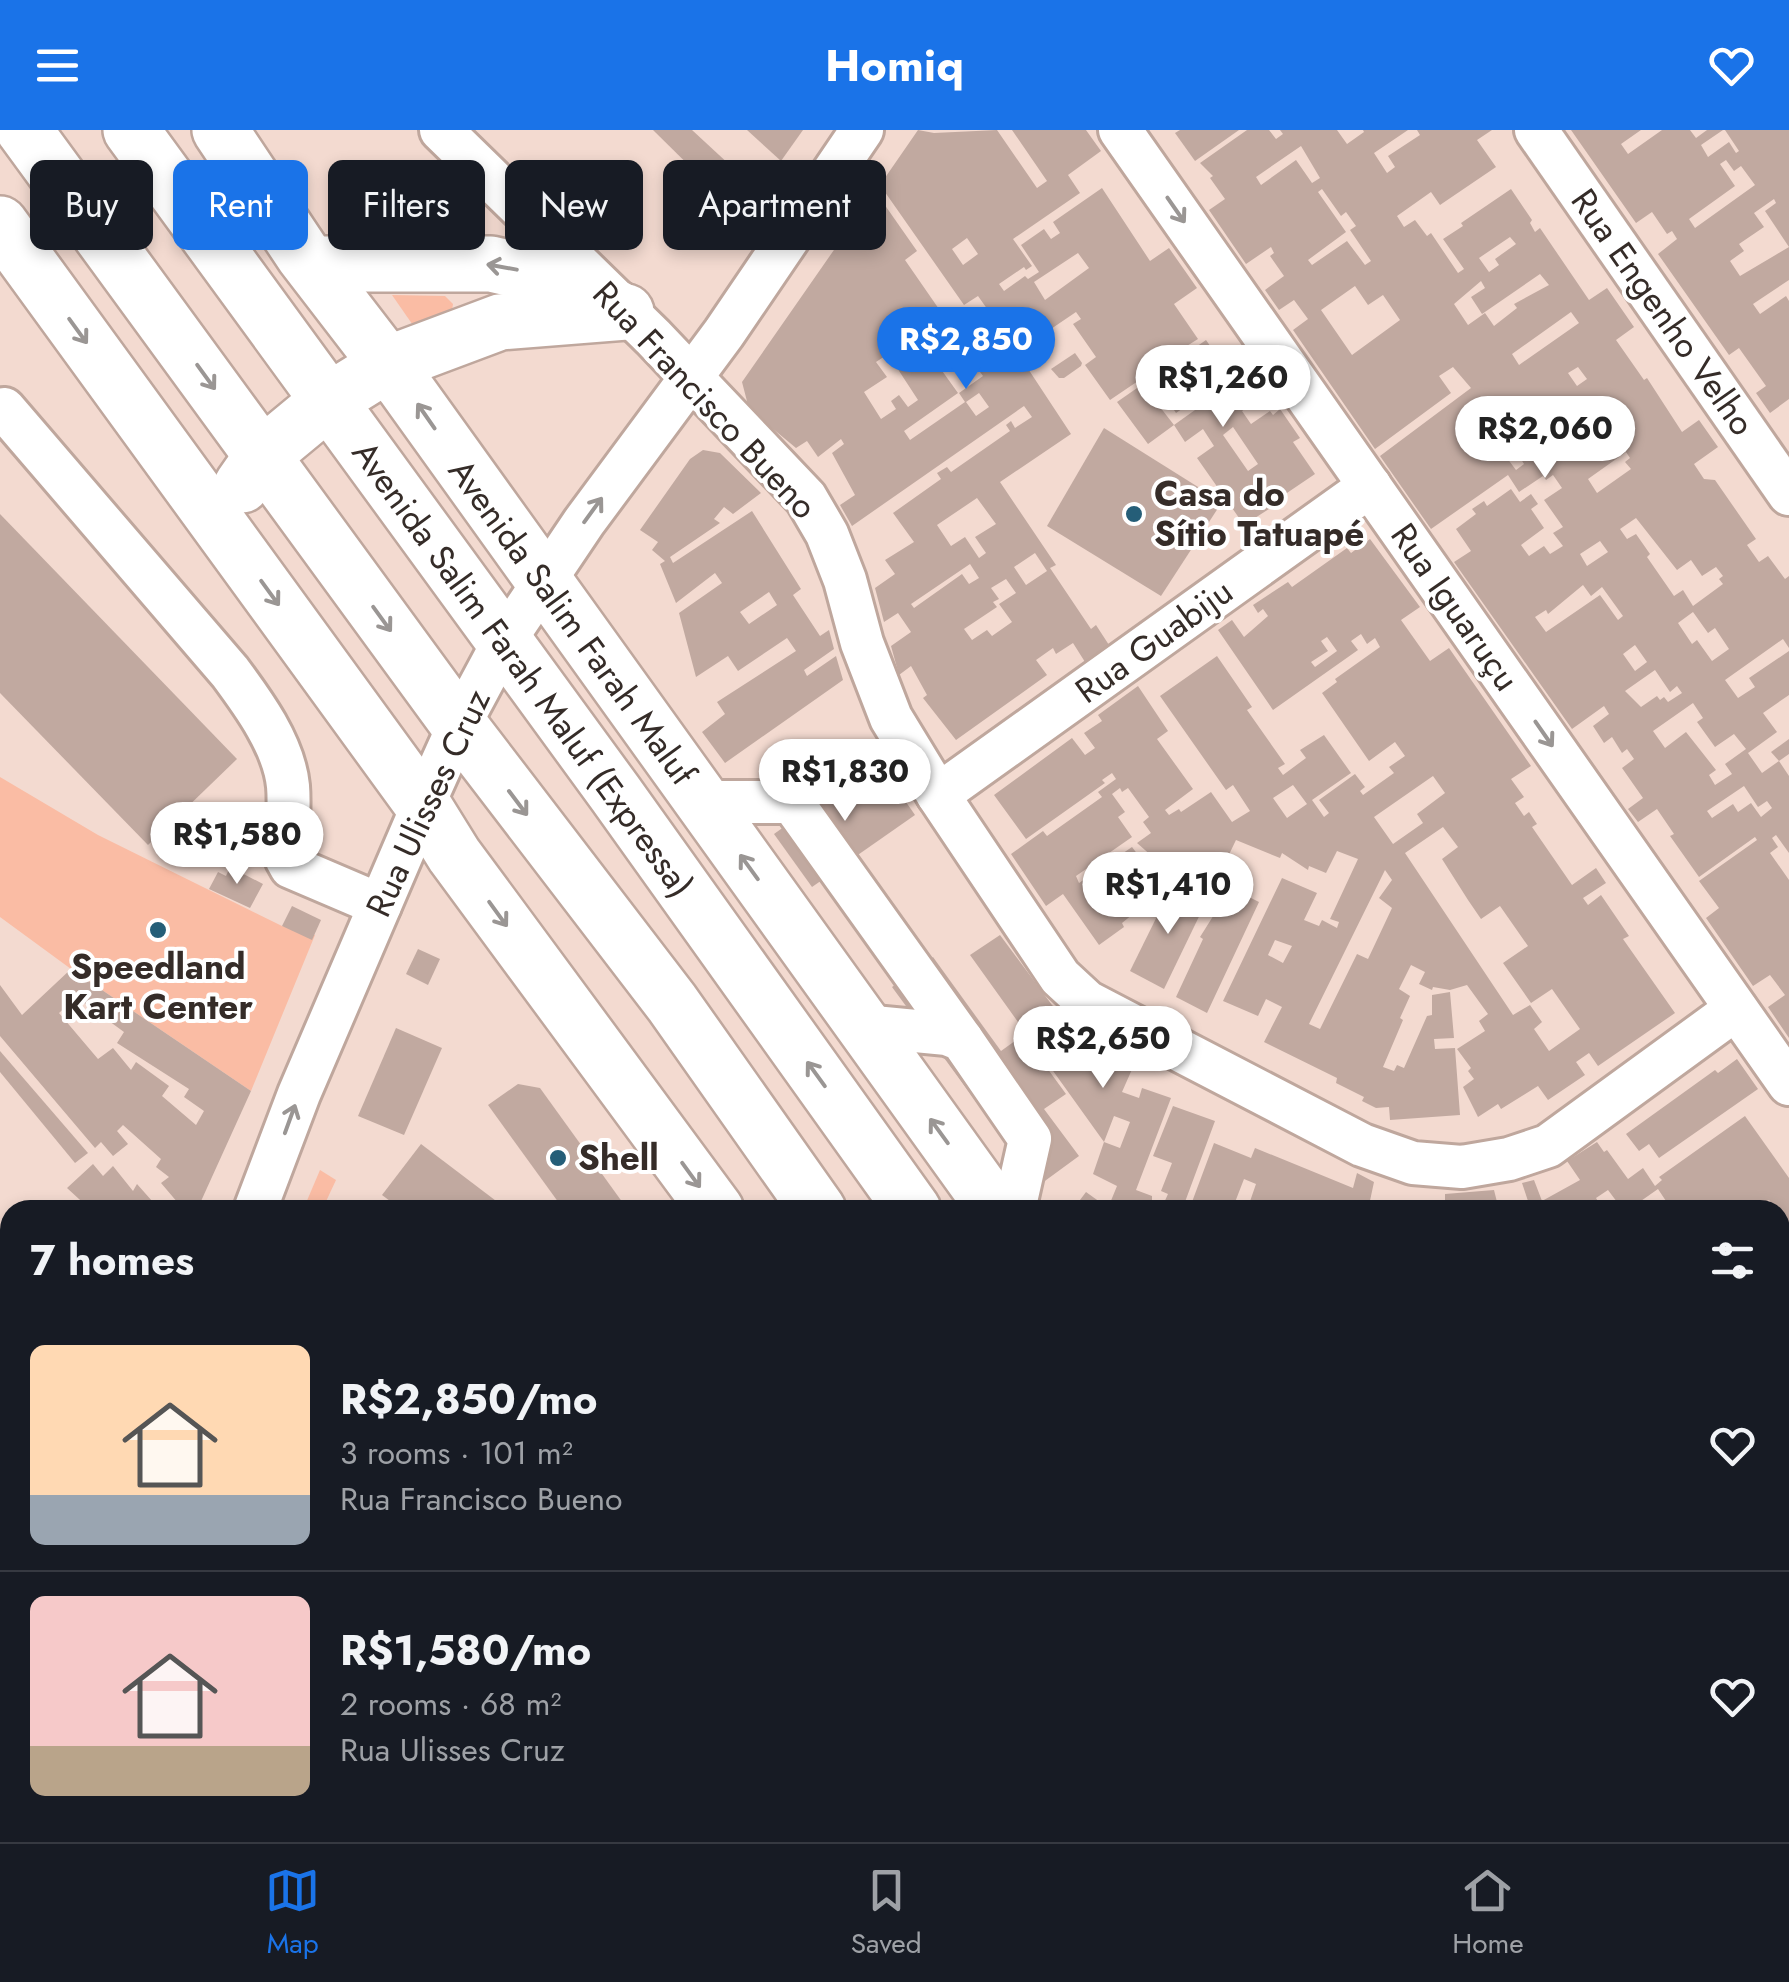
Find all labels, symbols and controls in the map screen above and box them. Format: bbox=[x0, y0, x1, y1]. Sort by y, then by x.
text: Homiq bbox=[825, 33, 964, 98]
icon: menu bbox=[30, 38, 85, 93]
icon: heart bbox=[1704, 38, 1759, 93]
chip: Buy bbox=[30, 160, 153, 250]
chip: Rent bbox=[173, 160, 308, 250]
chip: Filters bbox=[328, 160, 485, 250]
chip: New bbox=[505, 160, 643, 250]
chip: Apartment bbox=[663, 160, 886, 250]
street label: Rua Engenho Velho bbox=[1559, 178, 1767, 446]
one-way arrow bbox=[1165, 195, 1186, 223]
one-way arrow bbox=[486, 257, 519, 276]
street label: Rua Francisco Bueno bbox=[581, 270, 829, 530]
pin: R$2,850 bbox=[874, 307, 1058, 392]
text: R$2,850 bbox=[899, 316, 1033, 362]
one-way arrow bbox=[68, 317, 89, 344]
pin: R$1,260 bbox=[1131, 345, 1315, 430]
text: R$1,260 bbox=[1158, 354, 1288, 400]
one-way arrow bbox=[196, 363, 217, 390]
pin: R$2,060 bbox=[1453, 396, 1637, 481]
one-way arrow bbox=[415, 403, 436, 431]
text: R$2,060 bbox=[1477, 405, 1613, 451]
street label: Avenida Salim Farah Maluf (Expressa) bbox=[340, 431, 706, 907]
street label: Avenida Salim Farah Maluf bbox=[436, 448, 708, 796]
place label: Casa do Sítio Tatuapé bbox=[1154, 469, 1364, 559]
one-way arrow bbox=[582, 497, 603, 524]
marker: Casa do Sítio Tatuapé bbox=[1123, 503, 1145, 525]
street label: Rua Iguaruçu bbox=[1379, 513, 1531, 701]
street label: Rua Guabiju bbox=[1065, 567, 1243, 715]
one-way arrow bbox=[259, 579, 280, 607]
one-way arrow bbox=[371, 605, 392, 632]
street label: Rua Ulisses Cruz bbox=[353, 681, 503, 925]
one-way arrow bbox=[1533, 719, 1554, 747]
pin: R$1,830 bbox=[753, 739, 937, 824]
text: R$1,830 bbox=[781, 748, 909, 794]
one-way arrow bbox=[507, 789, 528, 816]
pin: R$1,580 bbox=[145, 802, 329, 887]
text: R$1,580 bbox=[172, 811, 302, 857]
pin: R$1,410 bbox=[1076, 852, 1260, 937]
one-way arrow bbox=[738, 854, 759, 881]
text: R$1,410 bbox=[1104, 861, 1232, 907]
one-way arrow bbox=[487, 900, 508, 927]
marker: Speedland Kart Center bbox=[147, 919, 169, 941]
place label: Speedland Kart Center bbox=[63, 942, 253, 1032]
pin: R$2,650 bbox=[1011, 1006, 1195, 1091]
text: R$2,650 bbox=[1035, 1015, 1171, 1061]
one-way arrow bbox=[806, 1061, 827, 1088]
one-way arrow bbox=[282, 1104, 300, 1135]
one-way arrow bbox=[928, 1118, 949, 1145]
place label: Shell bbox=[578, 1133, 659, 1183]
marker: Shell bbox=[547, 1147, 569, 1169]
one-way arrow bbox=[680, 1161, 701, 1189]
text: 7 homes bbox=[30, 1230, 194, 1291]
icon: filters bbox=[1705, 1233, 1760, 1288]
text: R$2,850/mo bbox=[340, 1369, 598, 1430]
icon: home bbox=[110, 1385, 230, 1505]
icon: heart bbox=[1705, 1418, 1760, 1473]
text: 3 rooms · 101 m² bbox=[340, 1430, 573, 1476]
text: Rua Francisco Bueno bbox=[340, 1476, 623, 1522]
text: R$1,580/mo bbox=[340, 1620, 591, 1681]
icon: home bbox=[110, 1636, 230, 1756]
icon: heart bbox=[1705, 1669, 1760, 1724]
text: 2 rooms · 68 m² bbox=[340, 1681, 561, 1727]
text: Rua Ulisses Cruz bbox=[340, 1727, 565, 1773]
tab: Map bbox=[265, 1863, 320, 1964]
tab: Saved bbox=[851, 1863, 922, 1964]
tab: Home bbox=[1452, 1863, 1524, 1964]

